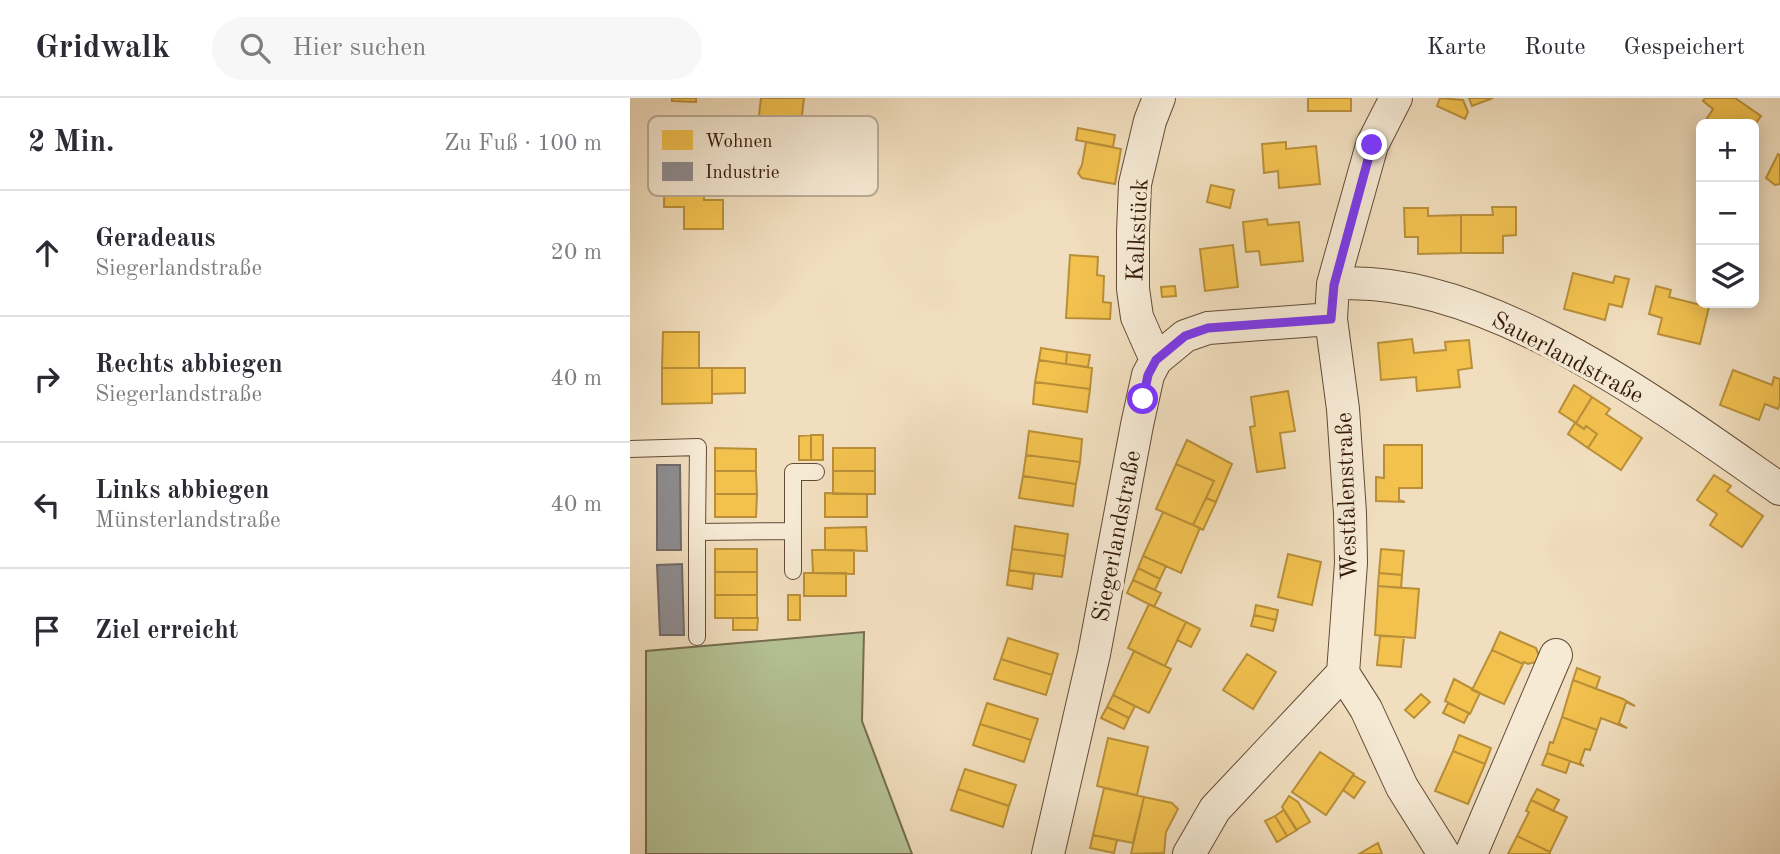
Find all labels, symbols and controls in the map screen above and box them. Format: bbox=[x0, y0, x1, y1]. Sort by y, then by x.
search box bbox=[212, 17, 702, 80]
icon: search bbox=[236, 29, 274, 67]
text: Gridwalk bbox=[35, 32, 170, 65]
text: Hier suchen bbox=[292, 35, 426, 61]
text: Karte bbox=[1427, 36, 1486, 60]
text: Route bbox=[1524, 36, 1586, 60]
text: Gespeichert bbox=[1624, 36, 1745, 60]
legend bbox=[648, 116, 878, 196]
map controls bbox=[1696, 119, 1759, 308]
button: + bbox=[1696, 119, 1759, 182]
text: 2 Min. bbox=[28, 128, 114, 158]
route end bbox=[1356, 129, 1387, 160]
text: Zu Fuß · 100 m bbox=[444, 132, 602, 155]
text: Wohnen bbox=[705, 133, 773, 152]
text: Industrie bbox=[705, 164, 779, 183]
street label: Kalkstück bbox=[1124, 178, 1154, 282]
button: − bbox=[1696, 182, 1759, 245]
text: Geradeaus bbox=[95, 226, 215, 252]
icon: ahead bbox=[28, 234, 66, 272]
text: 20 m bbox=[551, 241, 602, 264]
button: layers bbox=[1696, 245, 1759, 308]
text: Siegerlandstraße bbox=[95, 257, 262, 280]
street label: Sauerlandstraße bbox=[1487, 309, 1647, 409]
text: Rechts abbiegen bbox=[95, 352, 283, 378]
icon: right bbox=[28, 360, 66, 398]
text: 40 m bbox=[551, 367, 602, 390]
text: Siegerlandstraße bbox=[95, 383, 262, 406]
route start bbox=[1127, 383, 1158, 414]
street label: Westfalenstraße bbox=[1333, 412, 1363, 580]
street label: Siegerlandstraße bbox=[1090, 449, 1146, 624]
text: Links abbiegen bbox=[95, 478, 269, 504]
icon: left bbox=[28, 486, 66, 524]
text: 40 m bbox=[551, 493, 602, 516]
text: Münsterlandstraße bbox=[95, 509, 281, 532]
icon: arrive bbox=[28, 612, 66, 650]
text: Ziel erreicht bbox=[95, 618, 238, 644]

